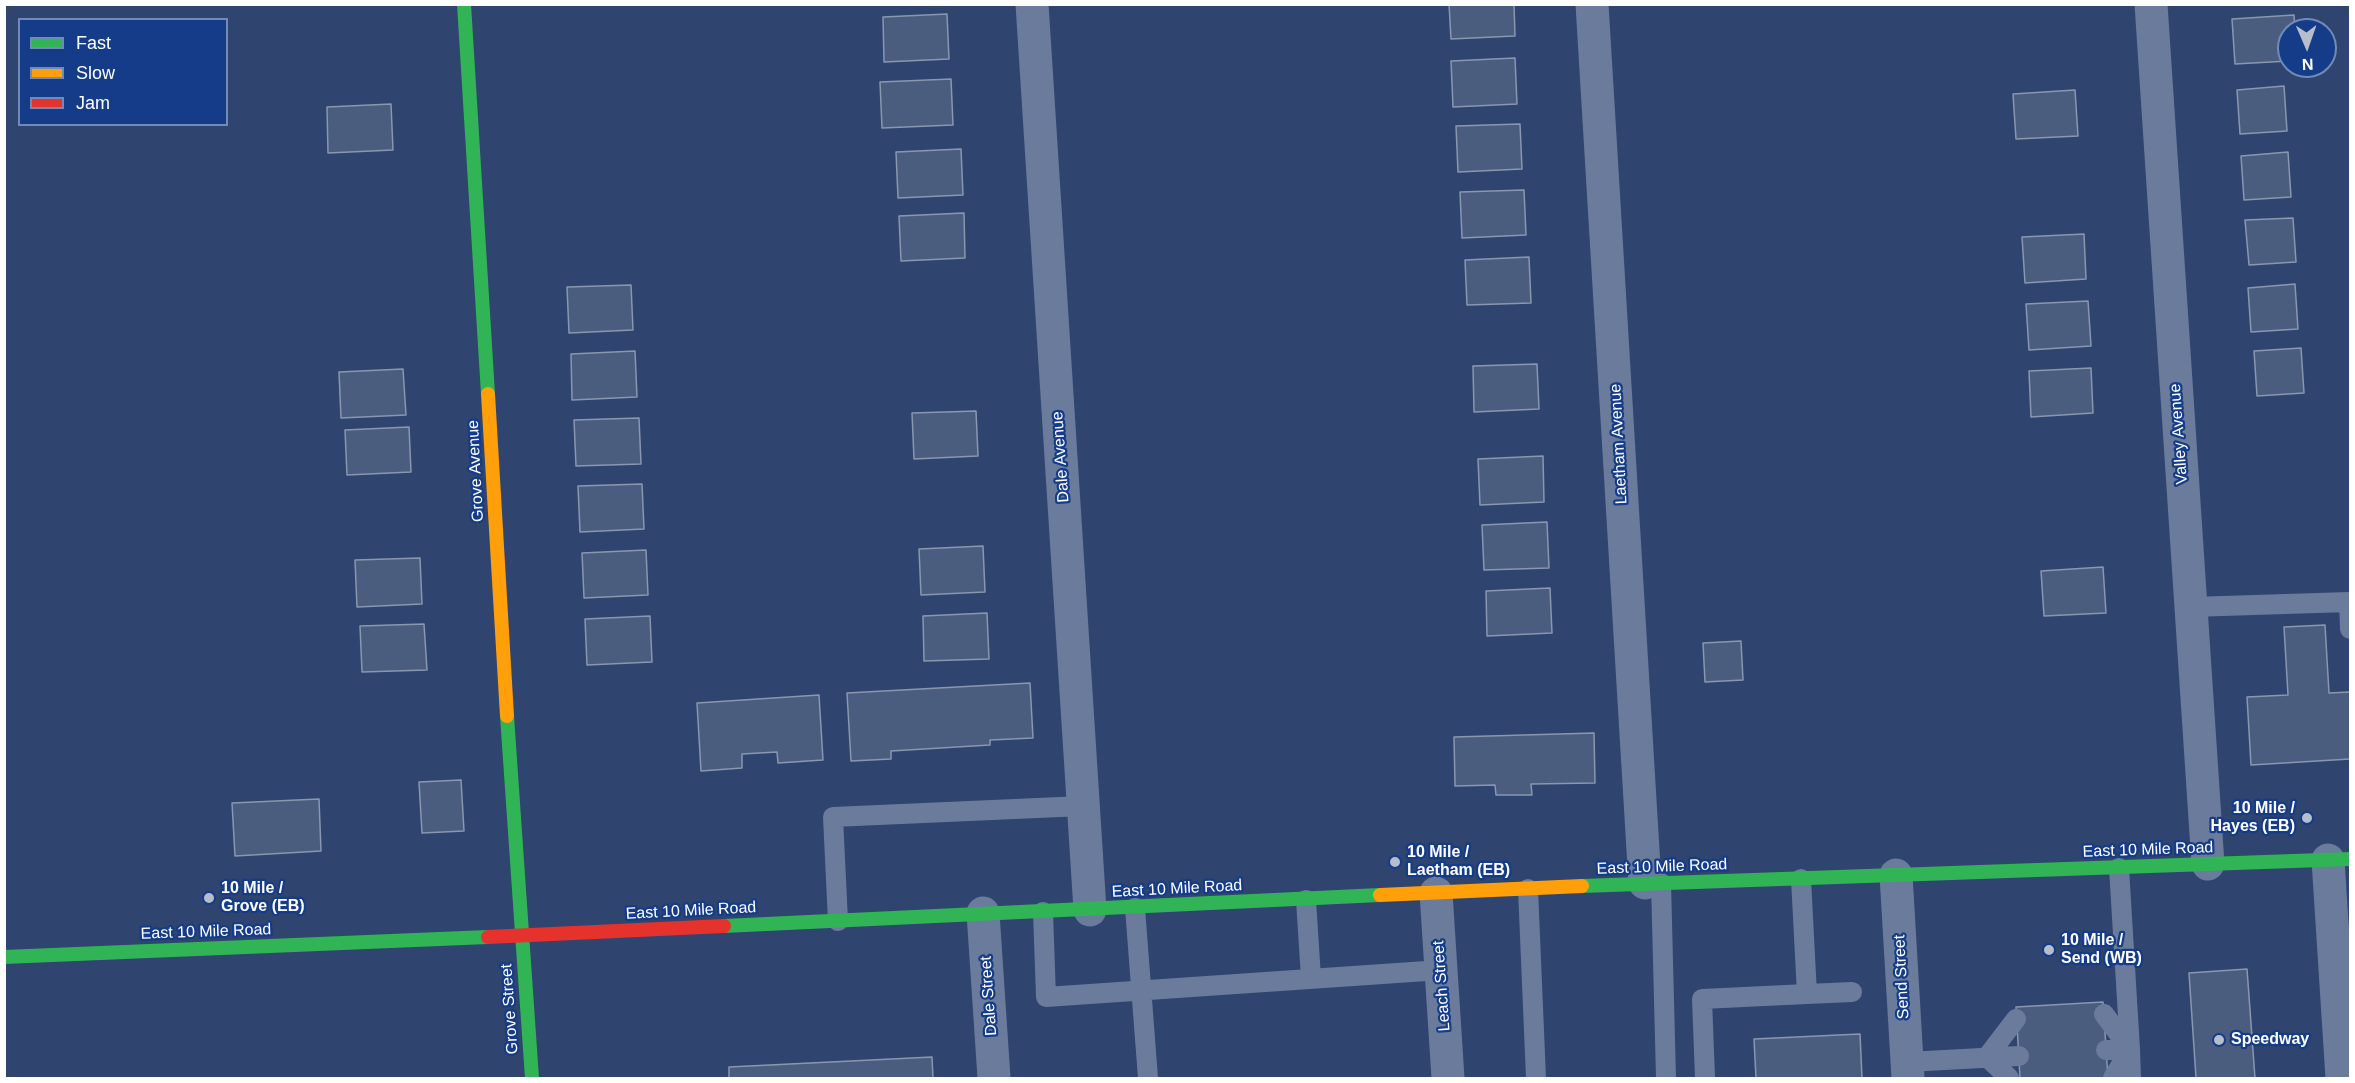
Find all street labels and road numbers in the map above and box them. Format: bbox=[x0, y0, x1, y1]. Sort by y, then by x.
street label: Laetham Avenue bbox=[1606, 383, 1632, 505]
street label: Valley Avenue bbox=[2166, 383, 2192, 485]
street label: Dale Avenue bbox=[1048, 411, 1074, 503]
street label: Grove Avenue bbox=[464, 420, 488, 522]
street label: East 10 Mile Road bbox=[2082, 838, 2214, 862]
street label: East 10 Mile Road bbox=[1596, 855, 1728, 879]
street label: East 10 Mile Road bbox=[1111, 876, 1243, 902]
street label: East 10 Mile Road bbox=[625, 898, 757, 924]
street label: East 10 Mile Road bbox=[140, 920, 272, 944]
street label: Send Street bbox=[1890, 934, 1914, 1020]
street label: Leach Street bbox=[1429, 940, 1455, 1032]
street label: Dale Street bbox=[977, 955, 1001, 1037]
street label: Grove Street bbox=[497, 963, 523, 1055]

